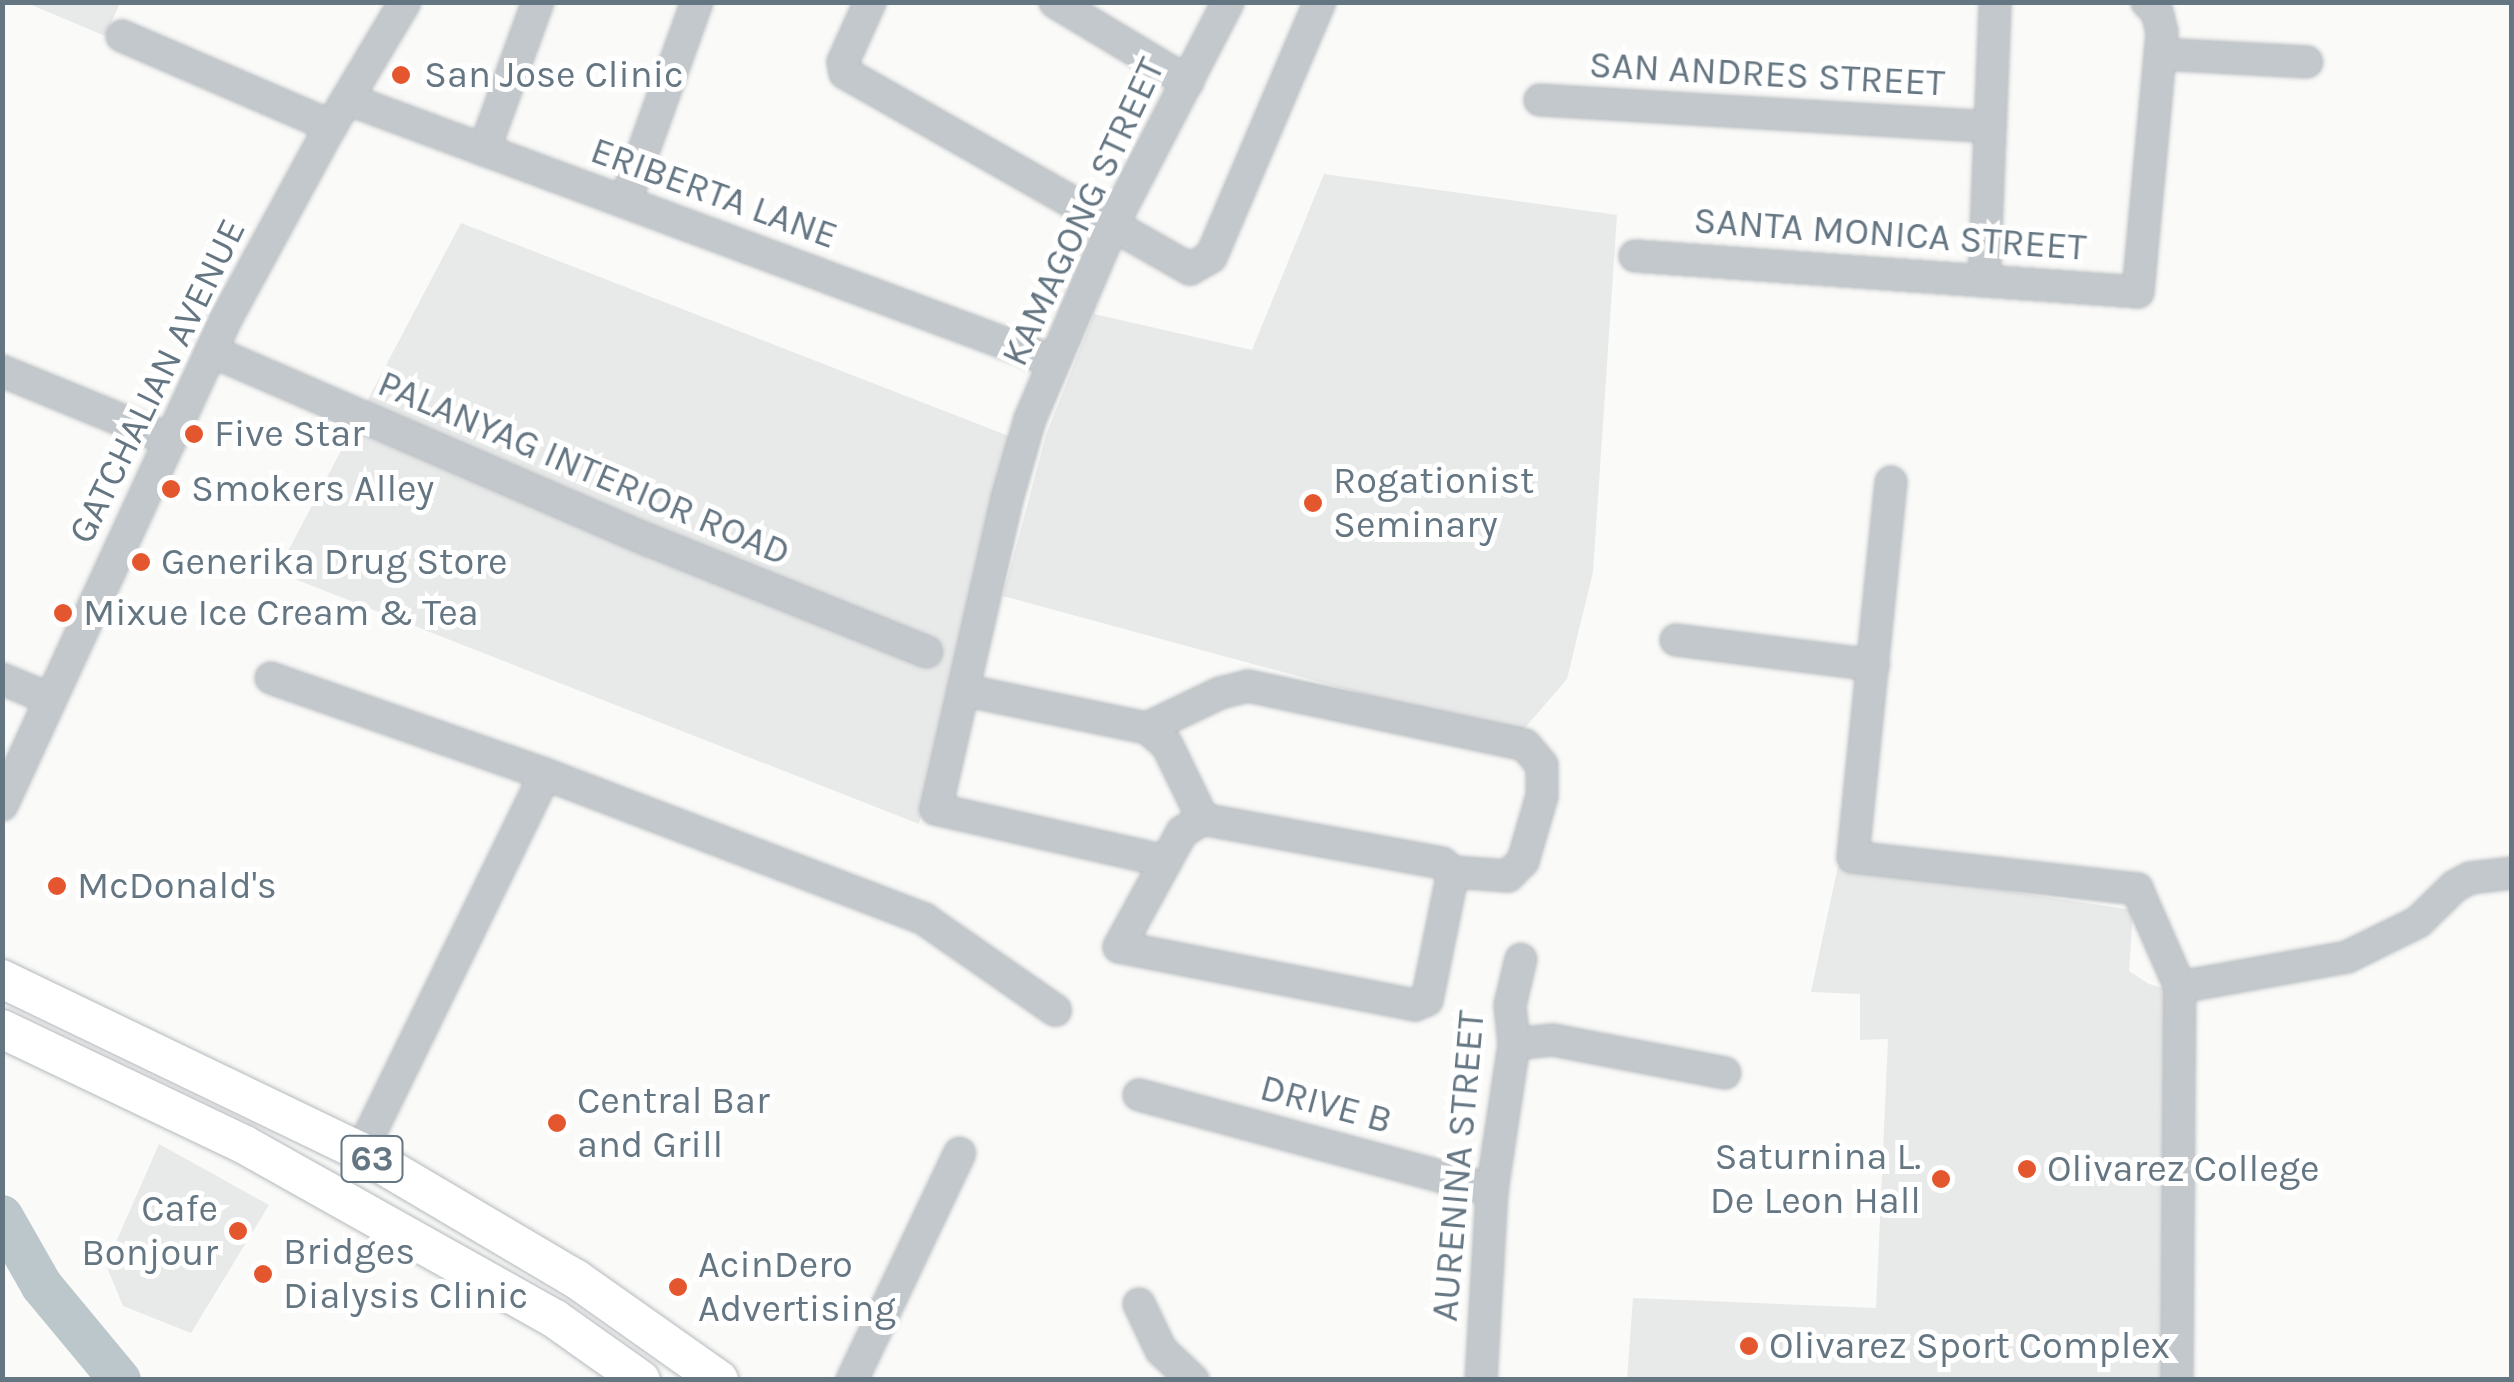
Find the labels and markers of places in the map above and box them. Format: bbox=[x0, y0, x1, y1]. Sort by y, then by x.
place label: San Jose Clinic bbox=[424, 52, 684, 98]
marker: San Jose Clinic bbox=[388, 62, 414, 88]
place label: Five Star bbox=[214, 411, 365, 457]
marker: Five Star bbox=[183, 423, 205, 445]
place label: Rogationist Seminary bbox=[1333, 458, 1534, 548]
place label: Smokers Alley bbox=[191, 466, 434, 512]
marker: Smokers Alley bbox=[160, 478, 182, 500]
marker: Rogationist Seminary bbox=[1302, 492, 1324, 514]
place label: Generika Drug Store bbox=[161, 539, 507, 585]
marker: Generika Drug Store bbox=[130, 551, 152, 573]
place label: Mixue Ice Cream & Tea bbox=[83, 590, 479, 636]
marker: Mixue Ice Cream & Tea bbox=[52, 602, 74, 624]
place label: McDonald's bbox=[77, 863, 277, 909]
marker: McDonald's bbox=[46, 875, 68, 897]
place label: Central Bar and Grill bbox=[577, 1078, 770, 1168]
marker: Central Bar and Grill bbox=[546, 1112, 568, 1134]
place label: Saturnina L. De Leon Hall bbox=[1710, 1134, 1921, 1224]
place label: Olivarez College bbox=[2047, 1146, 2320, 1192]
marker: Olivarez College bbox=[2016, 1158, 2038, 1180]
marker: Saturnina L. De Leon Hall bbox=[1930, 1168, 1952, 1190]
place label: Cafe Bonjour bbox=[81, 1186, 218, 1276]
marker: Cafe Bonjour bbox=[227, 1220, 249, 1242]
place label: Bridges Dialysis Clinic bbox=[283, 1229, 528, 1318]
place label: AcinDero Advertising bbox=[698, 1242, 896, 1332]
marker: Bridges Dialysis Clinic bbox=[252, 1263, 274, 1285]
marker: AcinDero Advertising bbox=[667, 1276, 689, 1298]
place label: Olivarez Sport Complex bbox=[1769, 1323, 2170, 1369]
marker: Olivarez Sport Complex bbox=[1738, 1335, 1760, 1357]

